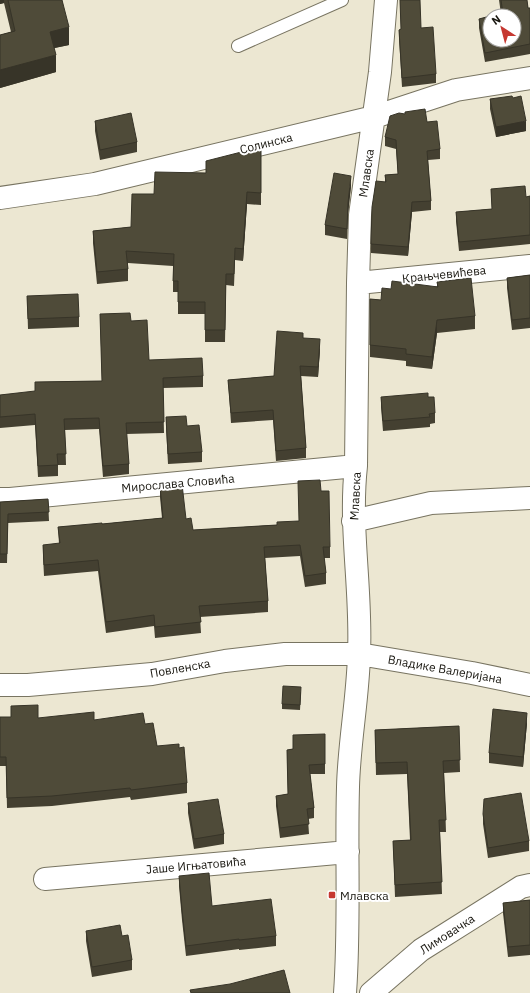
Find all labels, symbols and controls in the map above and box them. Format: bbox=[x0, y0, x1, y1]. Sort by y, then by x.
north arrow bbox=[482, 8, 522, 48]
text: N bbox=[489, 12, 503, 28]
street label: Солинска bbox=[238, 129, 295, 157]
street label: Млавска bbox=[355, 147, 377, 198]
street label: Крањчевићева bbox=[401, 262, 487, 286]
street label: Мирослава Словића bbox=[121, 471, 236, 495]
street label: Млавска bbox=[346, 471, 364, 521]
street label: Владике Валеријана bbox=[387, 652, 504, 687]
street label: Повленска bbox=[149, 655, 212, 681]
street label: Јаше Игњатовића bbox=[145, 853, 247, 877]
place label: Млавска bbox=[340, 888, 389, 903]
marker: Млавска bbox=[327, 890, 337, 900]
street label: Лимовачка bbox=[417, 910, 478, 957]

